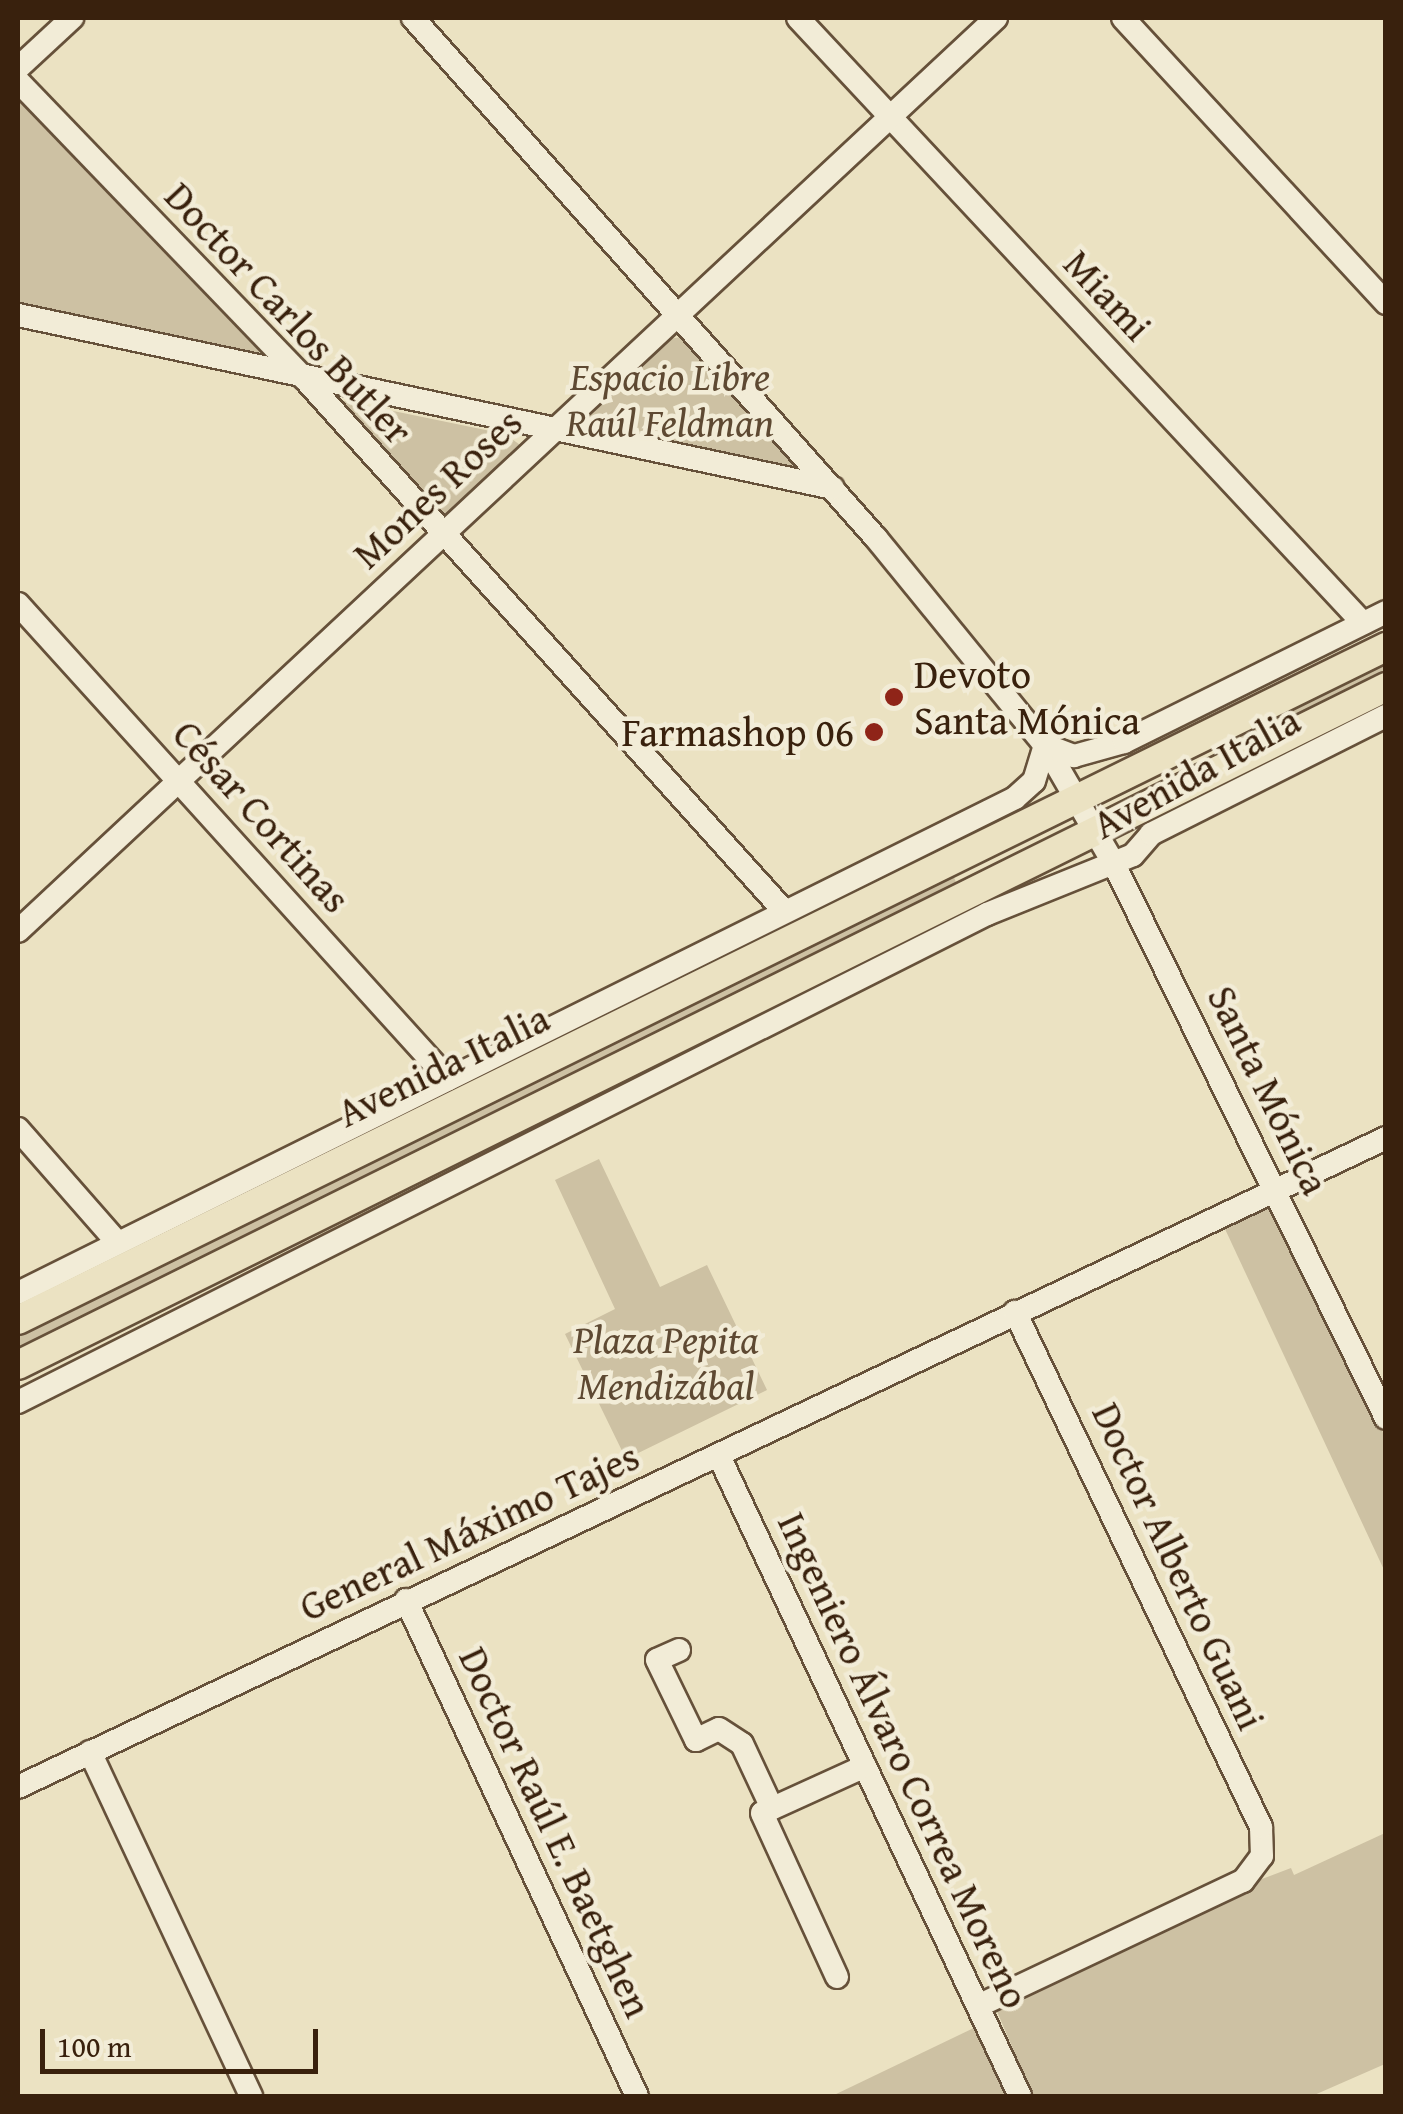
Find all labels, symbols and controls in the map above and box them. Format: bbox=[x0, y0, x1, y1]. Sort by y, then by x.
street label: Doctor Carlos Butler bbox=[155, 172, 423, 454]
street label: Miami bbox=[1054, 240, 1162, 350]
park label: Espacio Libre Raúl Feldman bbox=[566, 352, 774, 446]
street label: Mones Roses bbox=[343, 398, 531, 578]
place label: Devoto Santa Mónica bbox=[914, 650, 1140, 744]
marker: Devoto Santa Mónica bbox=[883, 686, 905, 708]
street label: Avenida Italia bbox=[1084, 695, 1308, 849]
place label: Farmashop 06 bbox=[621, 708, 854, 756]
street label: César Cortinas bbox=[163, 710, 361, 922]
marker: Farmashop 06 bbox=[863, 721, 885, 743]
street label: Santa Mónica bbox=[1198, 978, 1340, 1202]
street label: Avenida Italia bbox=[329, 993, 557, 1137]
park label: Plaza Pepita Mendizábal bbox=[573, 1315, 759, 1409]
street label: Doctor Alberto Guani bbox=[1082, 1395, 1276, 1737]
street label: General Máximo Tajes bbox=[292, 1431, 646, 1631]
street label: Ingeniero Álvaro Correa Moreno bbox=[768, 1505, 1040, 2015]
street label: Doctor Raúl E. Baetghen bbox=[449, 1639, 663, 2025]
scale bar bbox=[45, 2009, 322, 2071]
text: 100 m bbox=[57, 2024, 131, 2068]

